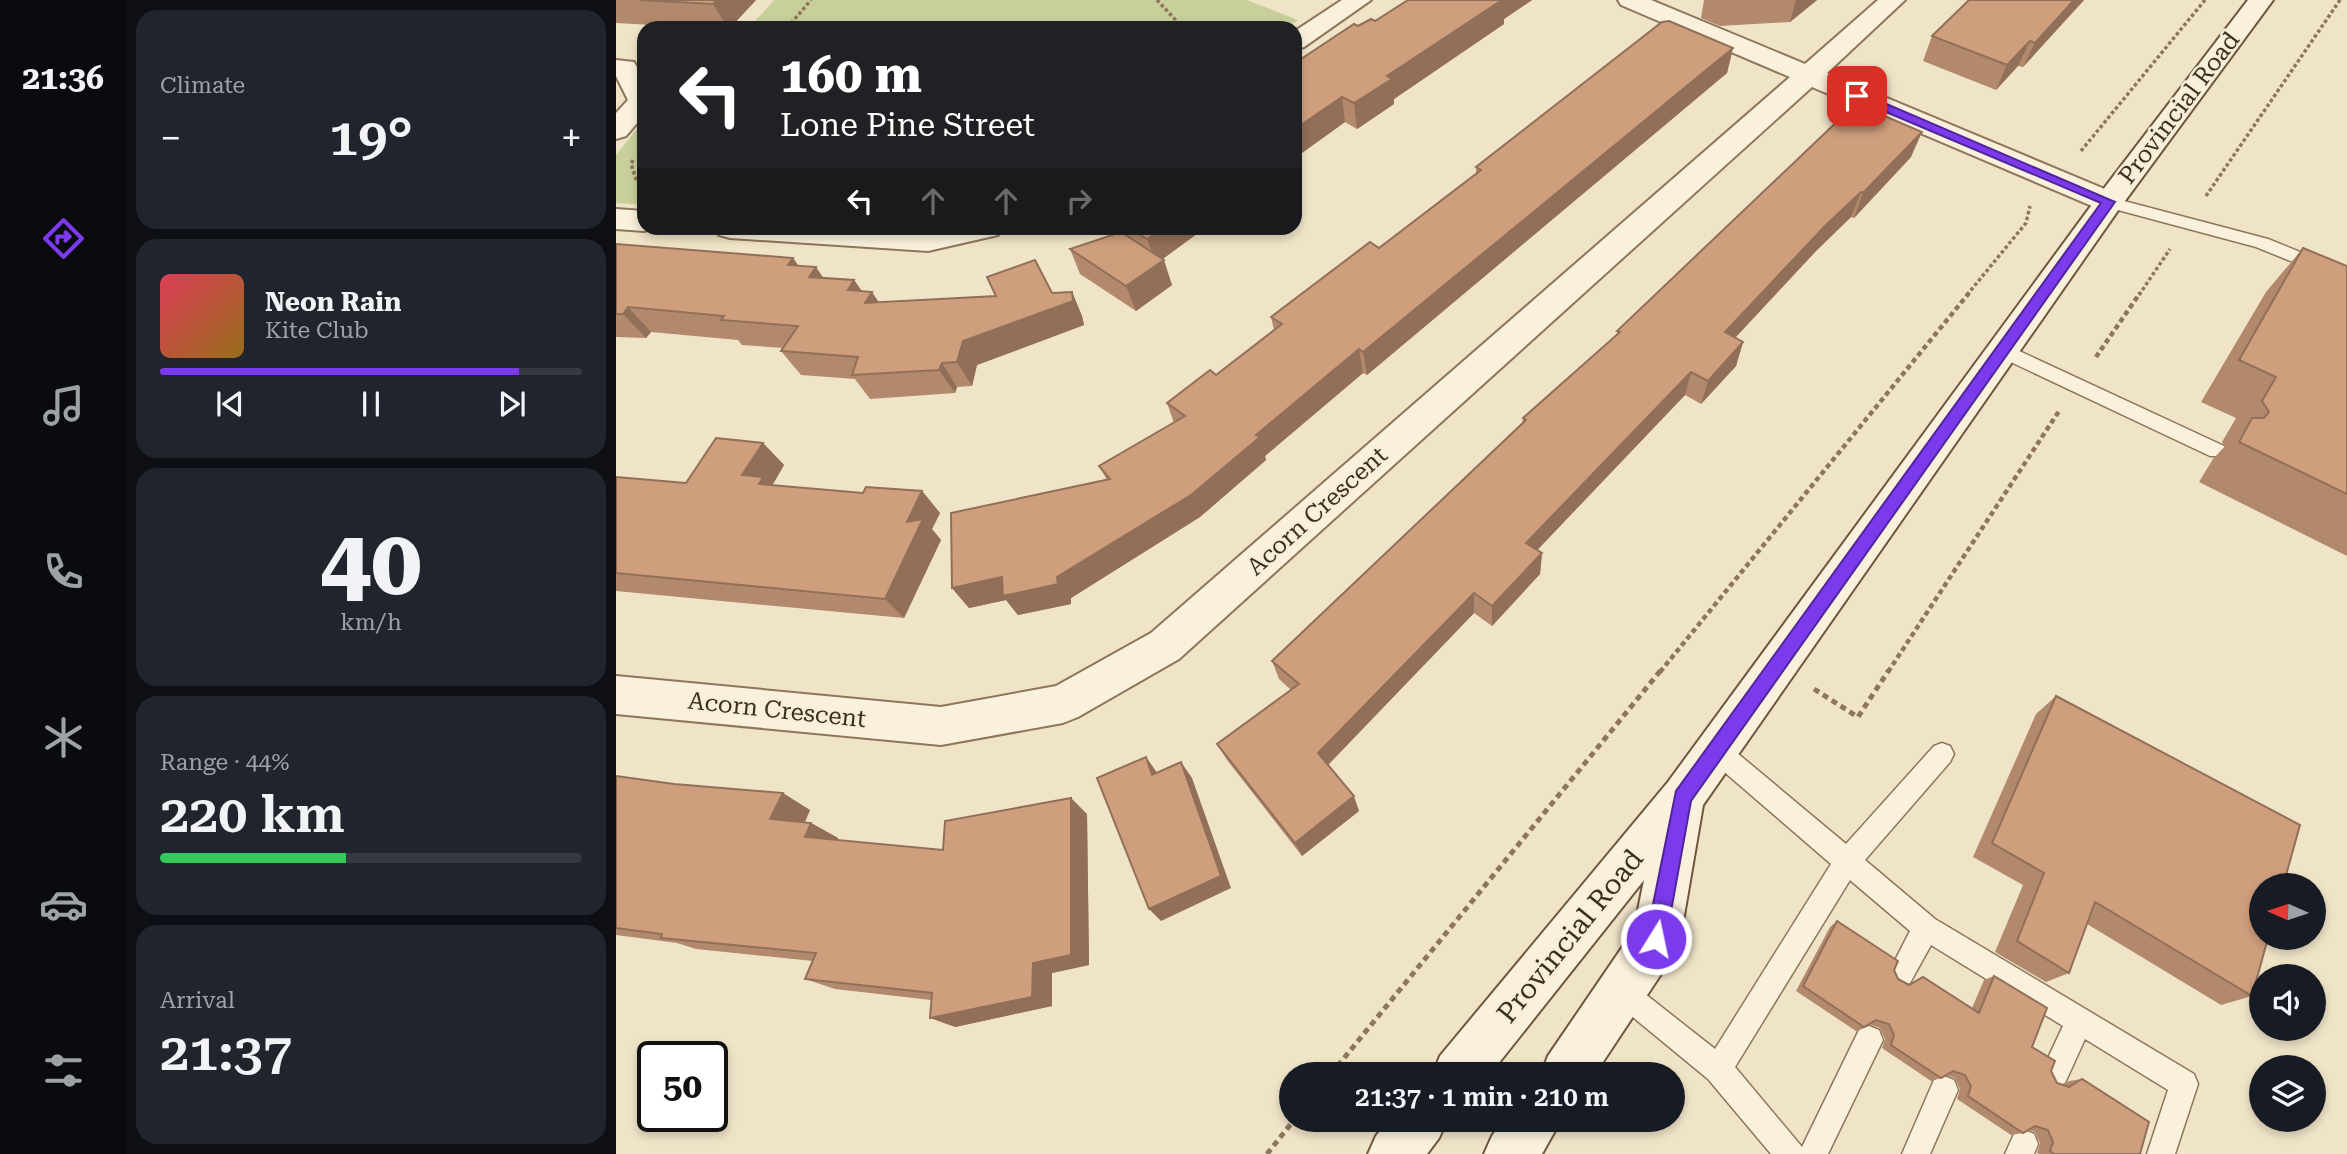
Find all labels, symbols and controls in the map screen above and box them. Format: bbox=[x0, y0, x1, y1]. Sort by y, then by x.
street label: Provincial Road bbox=[2113, 27, 2245, 189]
text: 160 m bbox=[780, 47, 922, 104]
icon: left bbox=[665, 49, 756, 140]
text: 21:36 bbox=[22, 59, 104, 97]
pin bbox=[1827, 66, 1887, 126]
text: Climate bbox=[160, 72, 245, 99]
icon: arrive bbox=[1838, 77, 1876, 115]
text: Lone Pine Street bbox=[780, 106, 1035, 144]
text: 19° bbox=[329, 107, 413, 168]
text: − bbox=[160, 116, 181, 160]
text: + bbox=[561, 116, 582, 160]
icon: left bbox=[841, 182, 879, 220]
icon: ahead bbox=[914, 182, 952, 220]
icon: ahead bbox=[987, 182, 1025, 220]
icon: right bbox=[1060, 182, 1098, 220]
icon: directions bbox=[39, 214, 88, 263]
text: Neon Rain bbox=[265, 287, 401, 317]
text: Kite Club bbox=[265, 317, 369, 344]
icon: music bbox=[39, 381, 88, 430]
icon: previous bbox=[211, 385, 249, 423]
icon: pause bbox=[352, 385, 390, 423]
icon: next bbox=[493, 385, 531, 423]
street label: Acorn Crescent bbox=[1241, 441, 1393, 581]
text: 40 bbox=[320, 510, 422, 616]
icon: phone bbox=[39, 547, 88, 596]
text: km/h bbox=[340, 609, 402, 636]
street label: Acorn Crescent bbox=[687, 687, 867, 733]
icon: climate bbox=[39, 713, 88, 762]
text: Range · 44% bbox=[160, 749, 289, 776]
text: 220 km bbox=[160, 784, 345, 845]
street label: Provincial Road bbox=[1490, 843, 1650, 1029]
north arrow bbox=[2249, 873, 2326, 950]
map controls bbox=[2249, 873, 2326, 1132]
icon: car bbox=[39, 880, 88, 929]
position arrow bbox=[1619, 902, 1693, 976]
button: sound bbox=[2249, 964, 2326, 1041]
text: Arrival bbox=[160, 987, 235, 1014]
text: 21:37 bbox=[160, 1022, 292, 1083]
speed limit sign: 50 bbox=[637, 1041, 728, 1132]
icon: filters bbox=[39, 1046, 88, 1095]
button: layers bbox=[2249, 1055, 2326, 1132]
text: 21:37 · 1 min · 210 m bbox=[1355, 1082, 1609, 1112]

